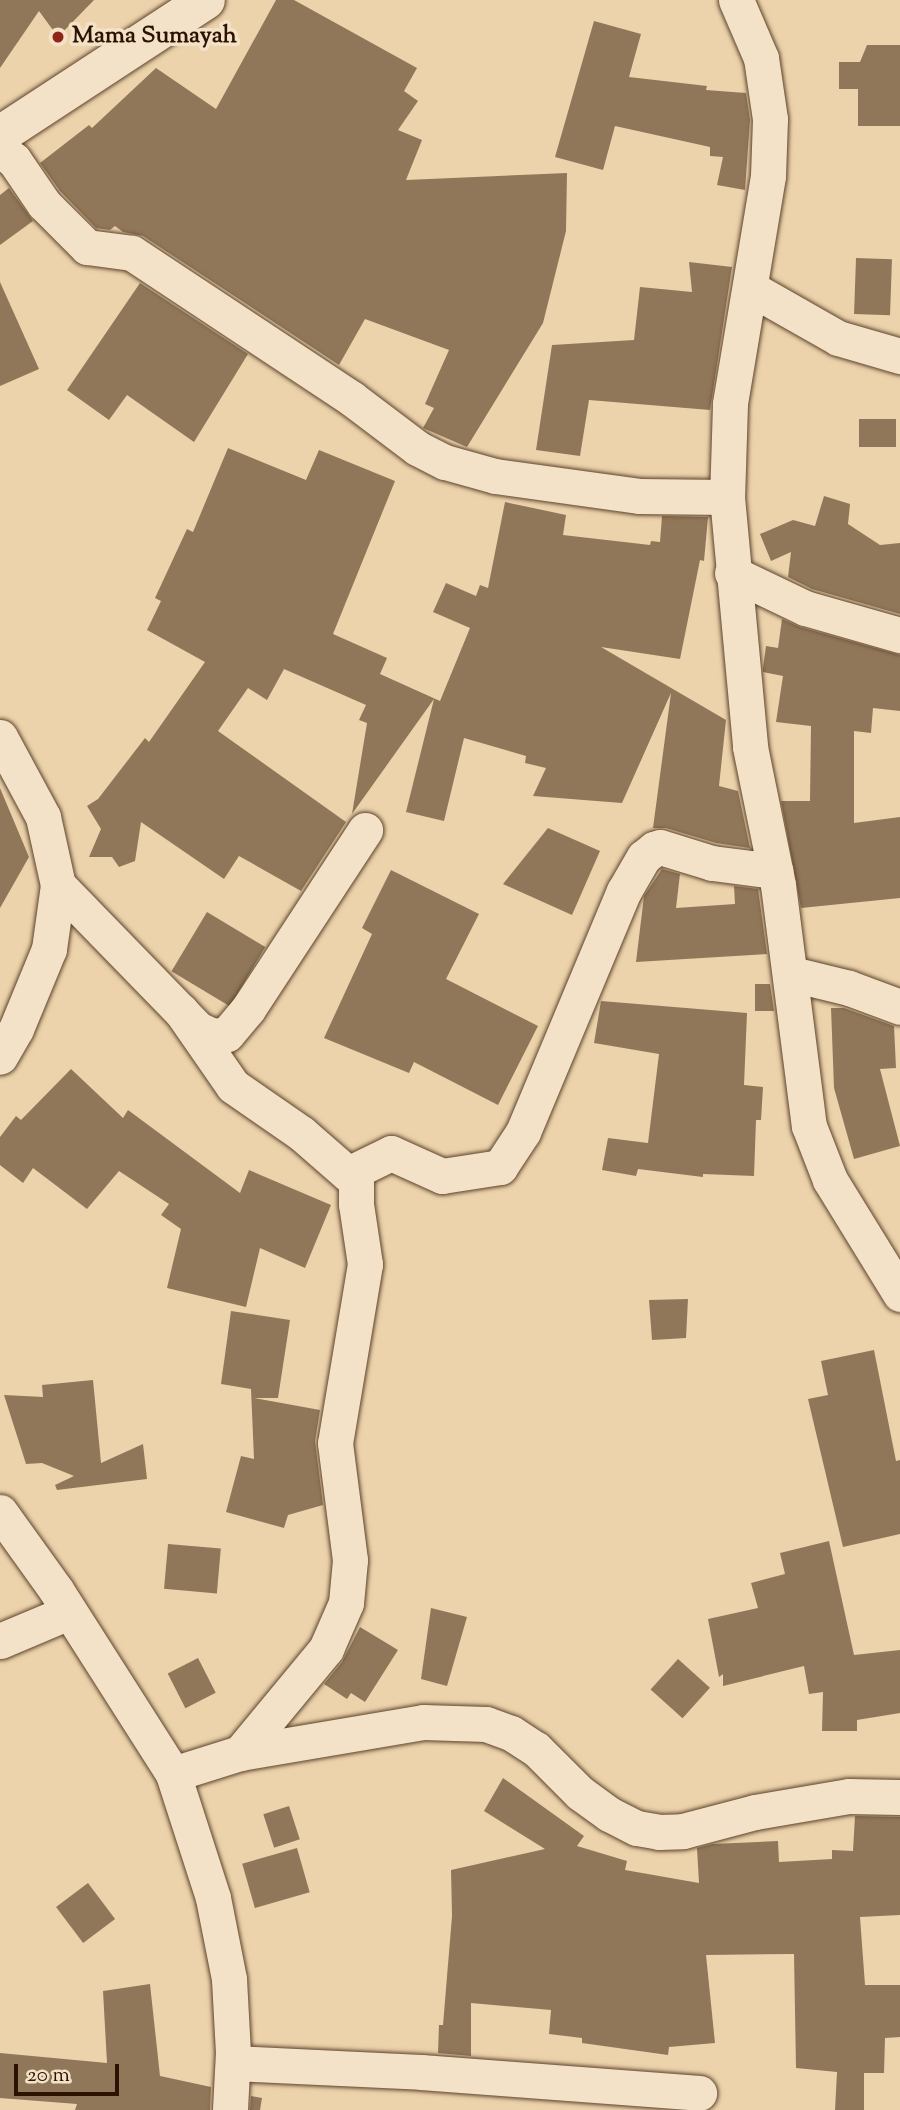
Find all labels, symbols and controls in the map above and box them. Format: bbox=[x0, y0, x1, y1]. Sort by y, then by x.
place label: Mama Sumayah bbox=[72, 23, 237, 51]
marker: Mama Sumayah bbox=[50, 29, 66, 45]
scale bar bbox=[18, 2050, 122, 2094]
text: 20 m bbox=[27, 2061, 70, 2091]

